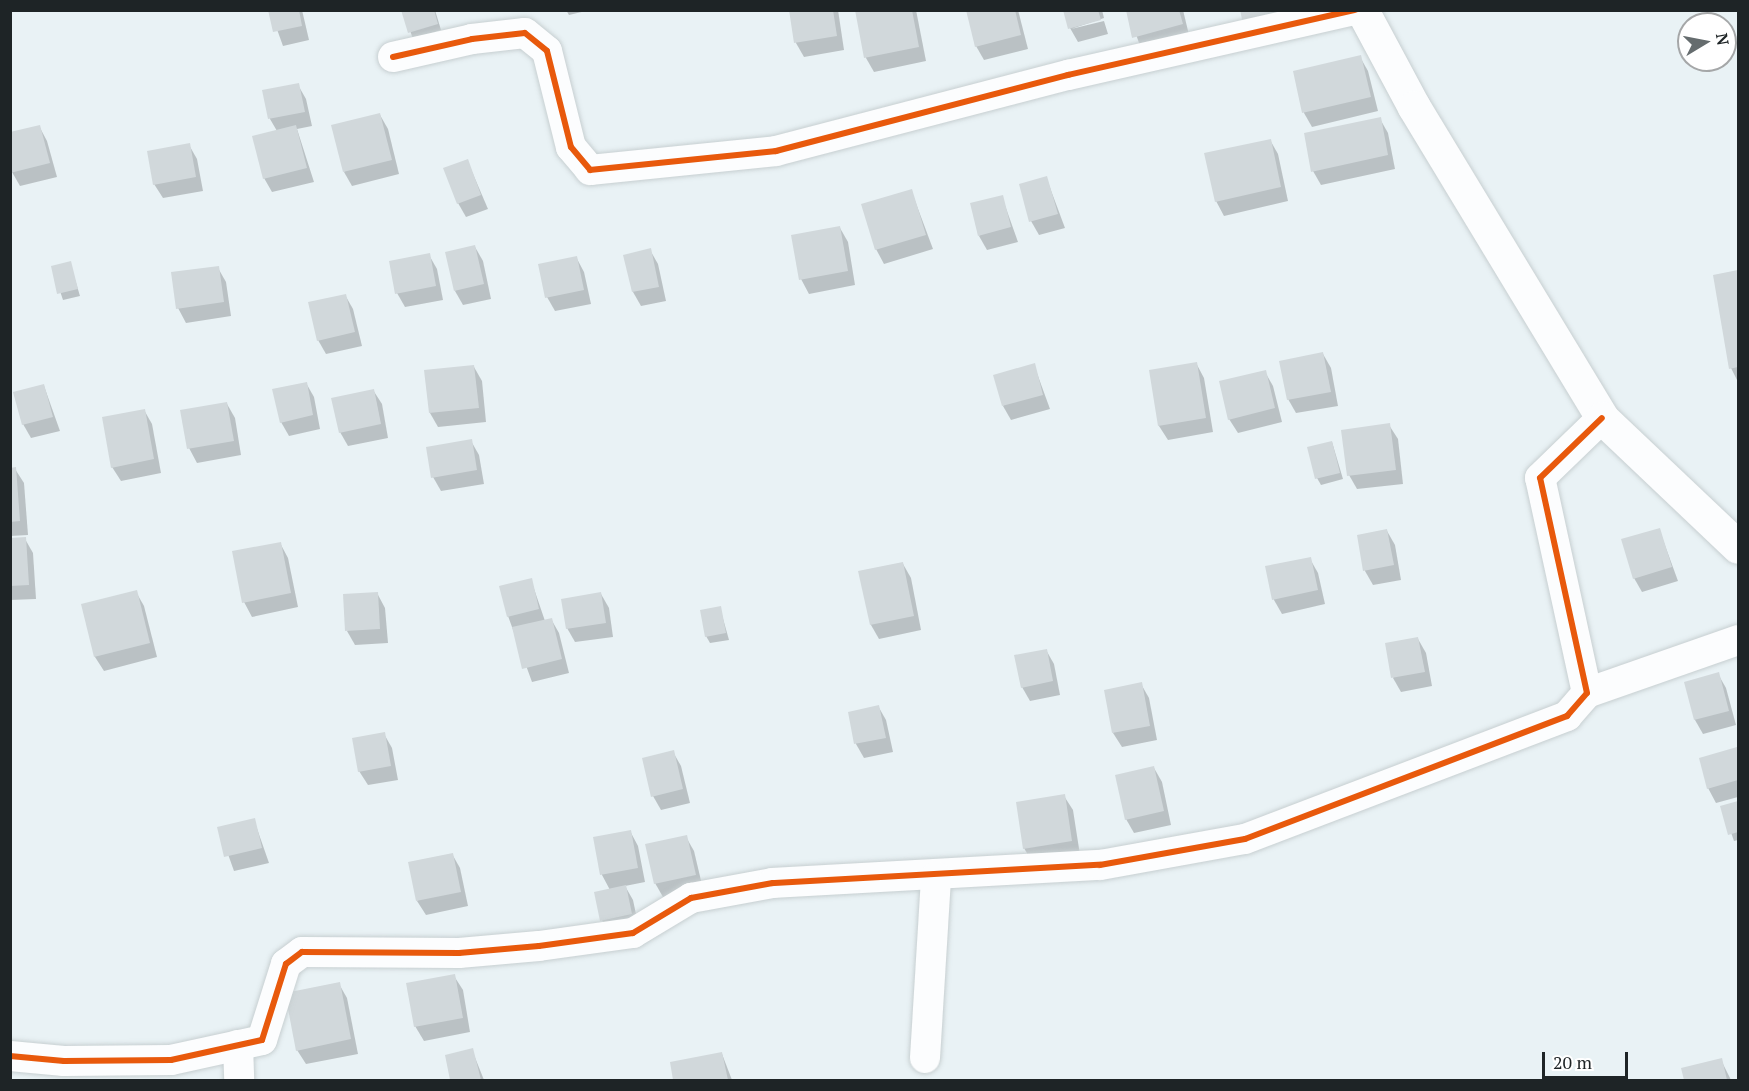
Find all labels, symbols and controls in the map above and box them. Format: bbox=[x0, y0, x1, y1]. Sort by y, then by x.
north arrow bbox=[1677, 12, 1737, 72]
text: N bbox=[1711, 31, 1735, 47]
scale bar bbox=[1545, 1040, 1630, 1078]
text: 20 m bbox=[1553, 1050, 1592, 1074]

